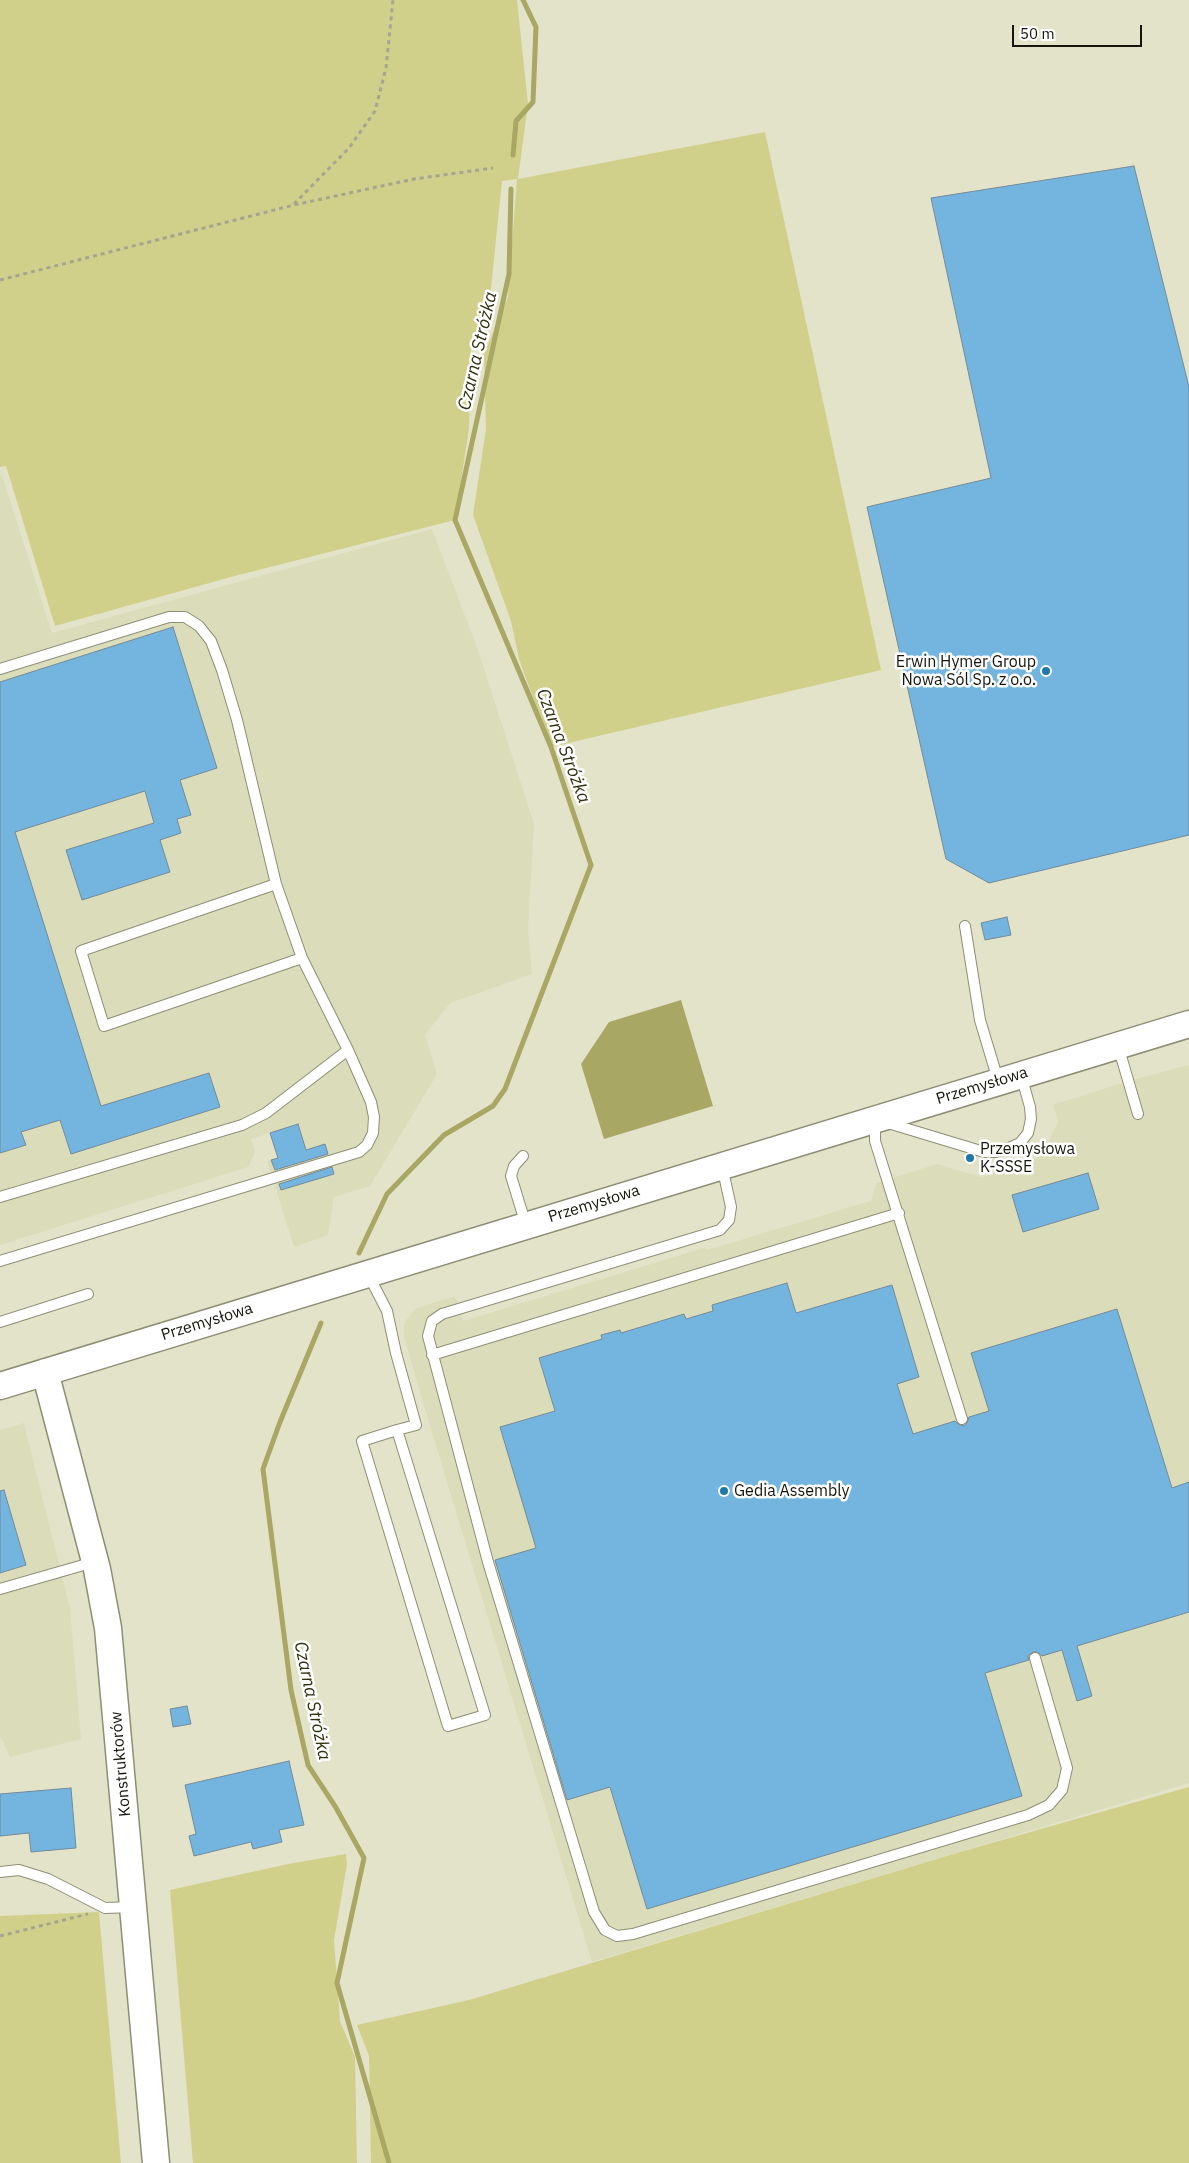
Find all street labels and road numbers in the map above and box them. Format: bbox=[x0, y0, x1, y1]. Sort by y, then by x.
street label: Przemysłowa bbox=[934, 1063, 1030, 1109]
street label: Przemysłowa bbox=[546, 1181, 642, 1227]
street label: Przemysłowa bbox=[159, 1299, 255, 1345]
street label: Konstruktorów bbox=[107, 1710, 135, 1818]

